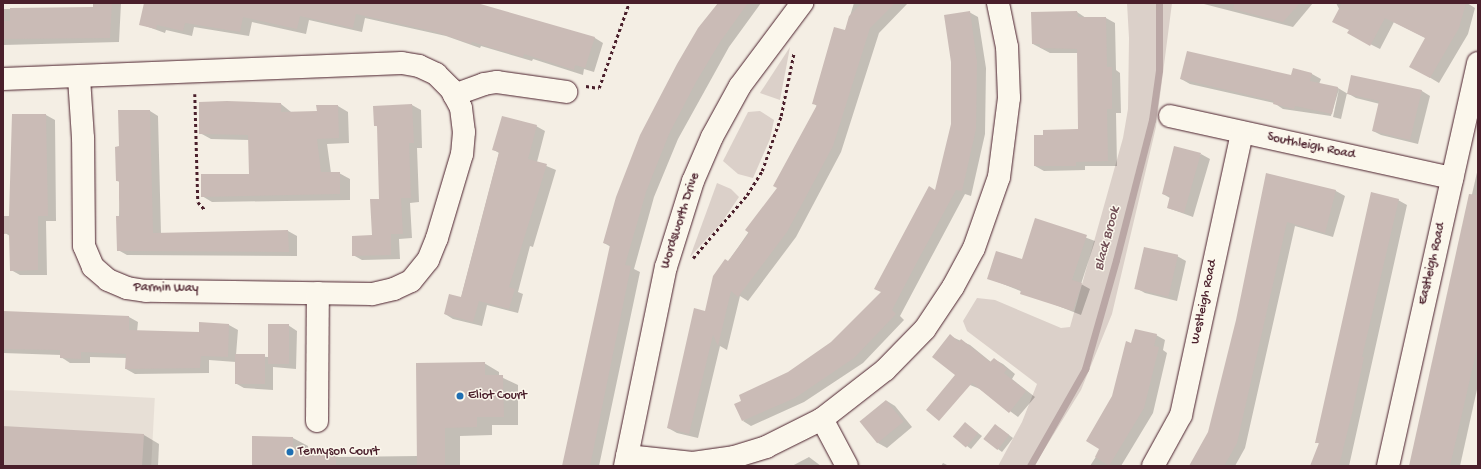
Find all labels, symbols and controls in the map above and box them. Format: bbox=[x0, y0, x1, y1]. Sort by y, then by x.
street label: Southleigh Road bbox=[1266, 130, 1356, 164]
street label: Wordsworth Drive bbox=[658, 171, 704, 271]
water label: Black Brook bbox=[1091, 205, 1125, 273]
street label: Eastleigh Road bbox=[1416, 221, 1450, 307]
street label: Westleigh Road bbox=[1188, 258, 1222, 346]
street label: Parmin Way bbox=[133, 281, 199, 297]
place label: Eliot Court bbox=[468, 388, 527, 404]
marker: Eliot Court bbox=[455, 391, 465, 401]
place label: Tennyson Court bbox=[298, 444, 379, 460]
marker: Tennyson Court bbox=[285, 447, 295, 457]

